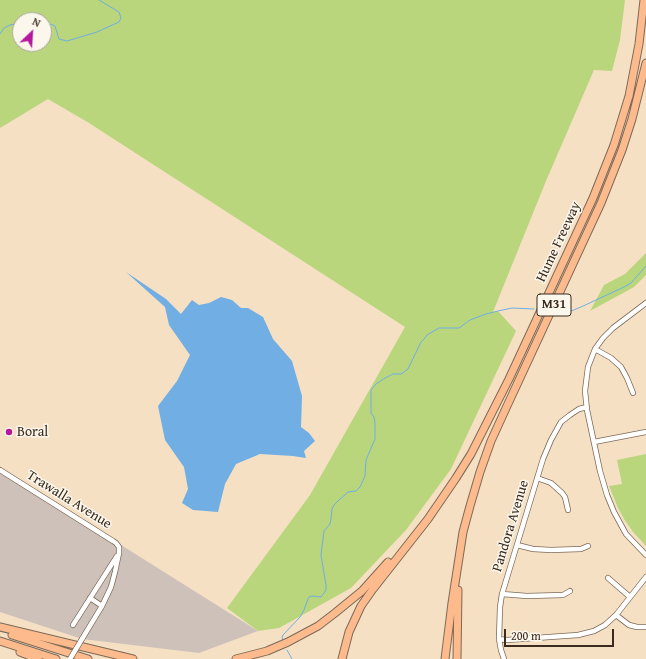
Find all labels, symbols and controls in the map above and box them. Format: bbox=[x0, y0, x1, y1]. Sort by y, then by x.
north arrow bbox=[12, 12, 52, 52]
text: N bbox=[30, 13, 43, 31]
street label: Hume Freeway bbox=[533, 199, 585, 285]
road number: M31 bbox=[537, 294, 571, 316]
place label: Boral bbox=[17, 424, 48, 440]
marker: Boral bbox=[4, 427, 14, 437]
street label: Trawalla Avenue bbox=[23, 467, 115, 533]
street label: Pandora Avenue bbox=[489, 478, 533, 574]
scale bar bbox=[506, 621, 616, 647]
text: 200 m bbox=[511, 627, 541, 644]

